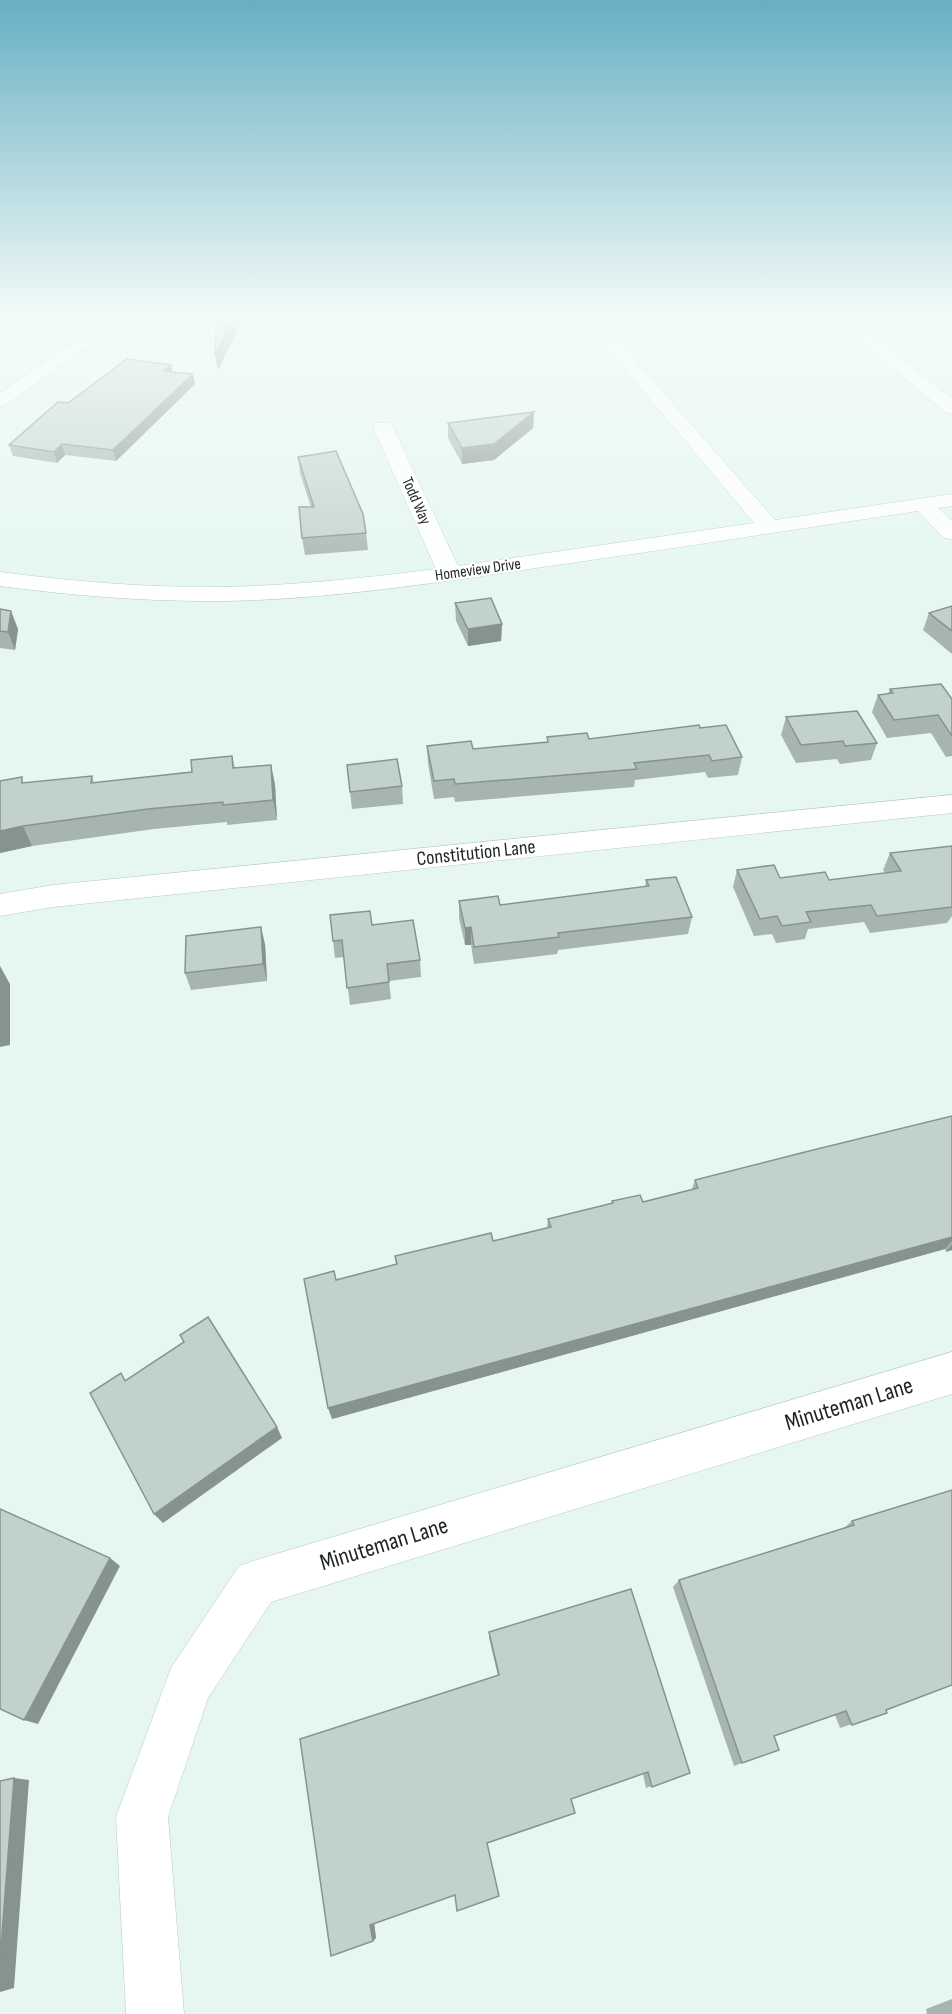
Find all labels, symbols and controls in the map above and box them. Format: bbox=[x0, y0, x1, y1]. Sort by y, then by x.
street label: Todd Way bbox=[397, 474, 435, 528]
street label: Homeview Drive bbox=[434, 555, 522, 585]
street label: Constitution Lane bbox=[415, 835, 537, 871]
street label: Minuteman Lane bbox=[781, 1371, 917, 1437]
street label: Minuteman Lane bbox=[316, 1511, 452, 1577]

